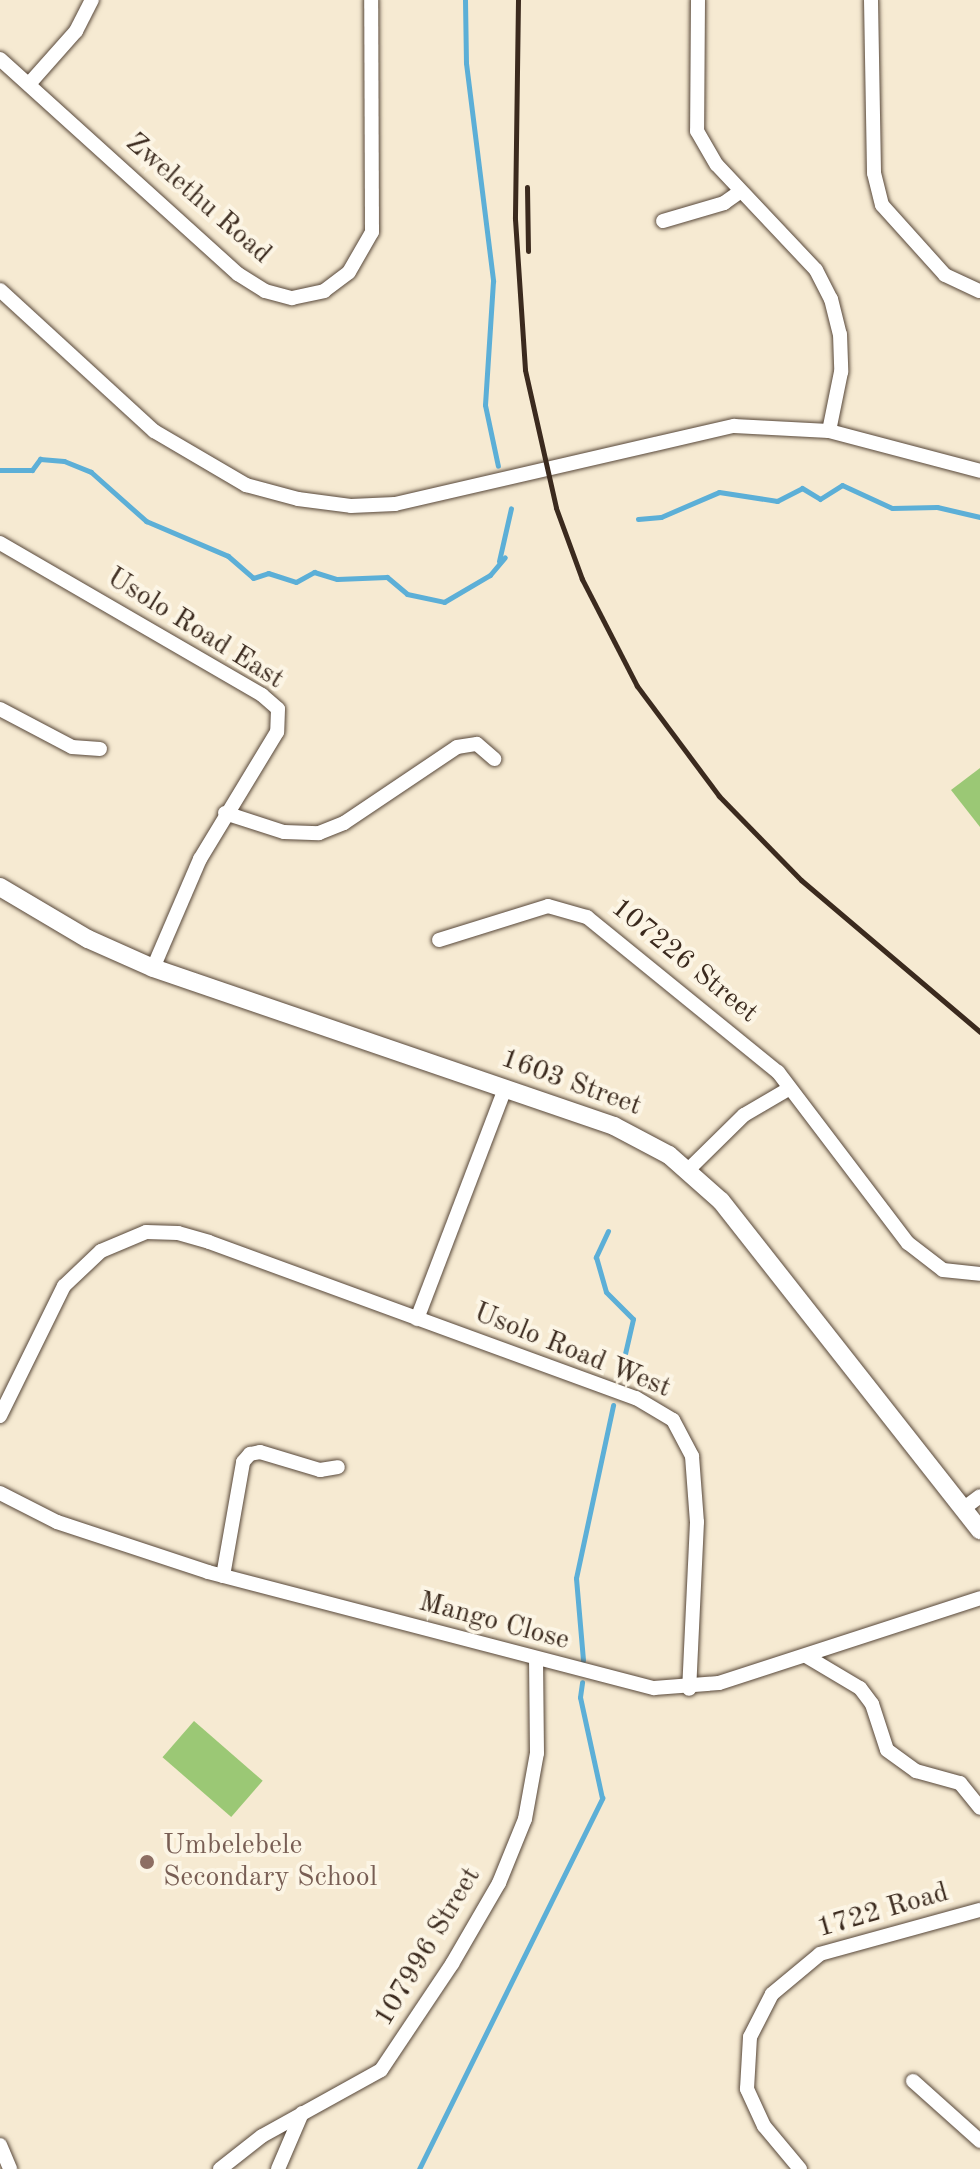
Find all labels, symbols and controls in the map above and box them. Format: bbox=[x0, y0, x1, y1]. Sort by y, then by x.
street label: Zwelethu Road bbox=[118, 127, 278, 271]
street label: Usolo Road East bbox=[100, 561, 290, 697]
street label: 107226 Street bbox=[604, 891, 764, 1031]
street label: 1603 Street bbox=[496, 1042, 646, 1124]
street label: Usolo Road West bbox=[469, 1296, 675, 1406]
street label: Mango Close bbox=[415, 1586, 573, 1658]
place label: Umbelebele Secondary School bbox=[163, 1829, 377, 1895]
marker: Umbelebele Secondary School bbox=[138, 1853, 156, 1871]
street label: 107996 Street bbox=[367, 1861, 489, 2033]
street label: 1722 Road bbox=[813, 1876, 953, 1946]

